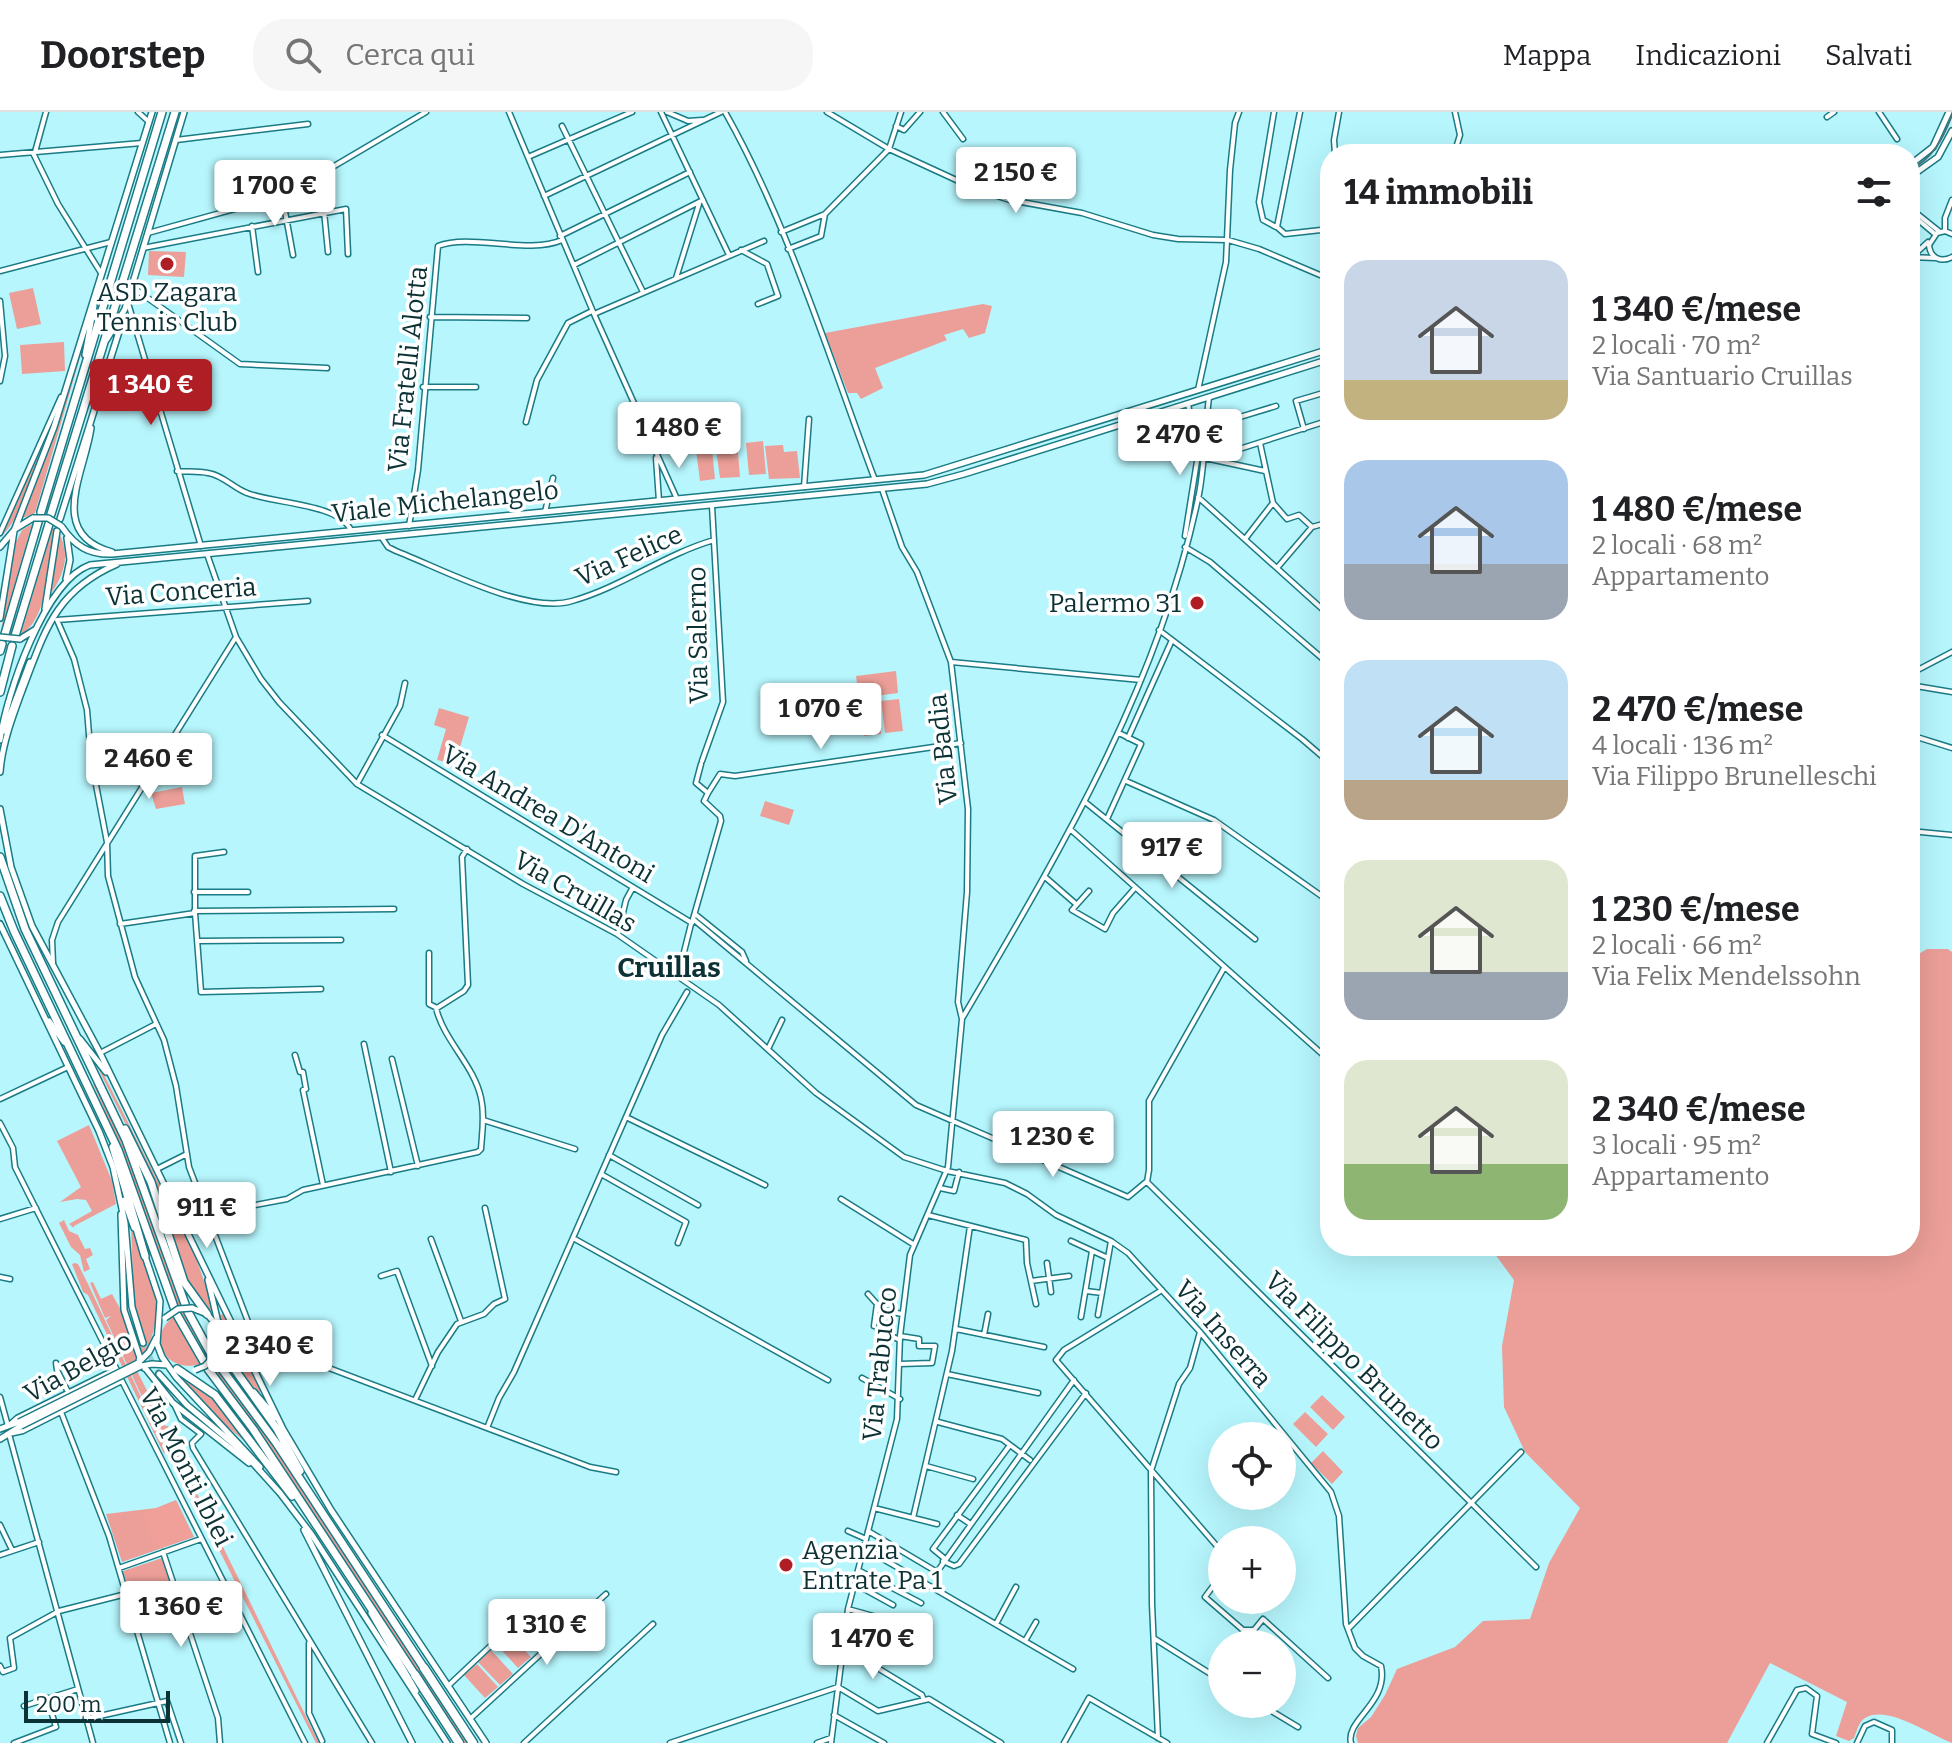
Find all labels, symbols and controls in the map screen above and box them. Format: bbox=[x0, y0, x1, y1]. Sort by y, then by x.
search box bbox=[253, 19, 813, 91]
text: Doorstep bbox=[40, 32, 205, 78]
icon: search bbox=[281, 33, 325, 77]
text: Cerca qui bbox=[345, 37, 475, 73]
text: Mappa bbox=[1503, 39, 1591, 72]
text: Indicazioni bbox=[1635, 39, 1781, 72]
text: Salvati bbox=[1825, 39, 1912, 72]
pin: 2 150 € bbox=[942, 147, 1090, 215]
text: 2 150 € bbox=[974, 157, 1058, 188]
pin: 1 700 € bbox=[201, 160, 349, 228]
text: 1 700 € bbox=[232, 170, 318, 201]
icon: filters bbox=[1852, 170, 1896, 214]
text: 14 immobili bbox=[1344, 172, 1533, 213]
marker: ASD Zagara Tennis Club bbox=[158, 255, 176, 273]
street label: Via Fratelli Alotta bbox=[382, 264, 434, 474]
place label: ASD Zagara Tennis Club bbox=[96, 277, 238, 338]
text: 1 340 €/mese bbox=[1592, 289, 1801, 330]
icon: home bbox=[1408, 292, 1504, 388]
text: 2 locali · 70 m² bbox=[1592, 330, 1760, 361]
pin: 1 340 € bbox=[77, 359, 225, 427]
text: Via Santuario Cruillas bbox=[1592, 361, 1853, 392]
text: 1 340 € bbox=[108, 369, 194, 400]
pin: 1 480 € bbox=[605, 402, 753, 470]
pin: 2 470 € bbox=[1106, 409, 1254, 477]
text: 1 480 € bbox=[636, 412, 722, 443]
text: 2 470 € bbox=[1136, 419, 1224, 450]
street label: Viale Michelangelo bbox=[330, 475, 560, 529]
text: 1 480 €/mese bbox=[1592, 489, 1802, 530]
icon: home bbox=[1408, 492, 1504, 588]
street label: Via Felice bbox=[571, 519, 687, 593]
text: 2 locali · 68 m² bbox=[1592, 530, 1762, 561]
text: Appartamento bbox=[1592, 561, 1770, 592]
street label: Via Salerno bbox=[681, 566, 715, 704]
street label: Via Conceria bbox=[105, 571, 257, 613]
place label: Palermo 31 bbox=[1049, 588, 1181, 619]
marker: Palermo 31 bbox=[1188, 594, 1206, 612]
pin: 1 070 € bbox=[747, 683, 895, 751]
text: 2 470 €/mese bbox=[1592, 689, 1803, 730]
street label: Via Badia bbox=[922, 692, 964, 806]
icon: home bbox=[1408, 692, 1504, 788]
text: 1 070 € bbox=[778, 693, 864, 724]
text: 4 locali · 136 m² bbox=[1592, 730, 1773, 761]
pin: 2 460 € bbox=[75, 733, 223, 801]
street label: Via Andrea D'Antoni bbox=[436, 738, 660, 890]
text: 2 460 € bbox=[104, 743, 194, 774]
text: Via Filippo Brunelleschi bbox=[1592, 761, 1877, 792]
pin: 917 € bbox=[1116, 822, 1228, 890]
text: 917 € bbox=[1140, 832, 1204, 863]
street label: Via Cruillas bbox=[508, 845, 642, 939]
text: 1 230 €/mese bbox=[1592, 889, 1800, 930]
icon: home bbox=[1408, 892, 1504, 988]
text: 2 locali · 66 m² bbox=[1592, 930, 1762, 961]
district label: Cruillas bbox=[617, 951, 721, 984]
text: Via Felix Mendelssohn bbox=[1592, 961, 1861, 992]
text: 2 340 €/mese bbox=[1592, 1089, 1806, 1130]
icon: home bbox=[1408, 1092, 1504, 1188]
pin: 1 230 € bbox=[979, 1111, 1127, 1179]
text: 1 230 € bbox=[1011, 1121, 1095, 1152]
text: 3 locali · 95 m² bbox=[1592, 1130, 1761, 1161]
text: Appartamento bbox=[1592, 1161, 1770, 1192]
pin: 911 € bbox=[151, 1182, 263, 1250]
text: 911 € bbox=[177, 1192, 237, 1223]
street label: Via Filippo Brunetto bbox=[1258, 1265, 1450, 1457]
street label: Via Inserra bbox=[1168, 1274, 1278, 1394]
street label: Via Trabucco bbox=[856, 1285, 904, 1443]
pin: 2 340 € bbox=[196, 1320, 344, 1388]
street label: Via Belgio bbox=[19, 1325, 137, 1409]
text: 2 340 € bbox=[225, 1330, 315, 1361]
street label: Via Monti Iblei bbox=[133, 1383, 239, 1552]
map controls bbox=[1208, 1422, 1296, 1718]
button: locate bbox=[1208, 1422, 1296, 1510]
button: + bbox=[1208, 1526, 1296, 1614]
place label: Agenzia Entrate Pa 1 bbox=[802, 1535, 942, 1596]
marker: Agenzia Entrate Pa 1 bbox=[777, 1556, 795, 1574]
pin: 1 360 € bbox=[107, 1581, 255, 1649]
text: 1 360 € bbox=[138, 1591, 224, 1622]
pin: 1 310 € bbox=[473, 1599, 621, 1667]
text: 1 310 € bbox=[506, 1609, 588, 1640]
pin: 1 470 € bbox=[799, 1613, 947, 1681]
text: 1 470 € bbox=[831, 1623, 915, 1654]
button: − bbox=[1208, 1630, 1296, 1718]
scale bar bbox=[24, 1687, 170, 1723]
text: 200 m bbox=[36, 1691, 102, 1718]

